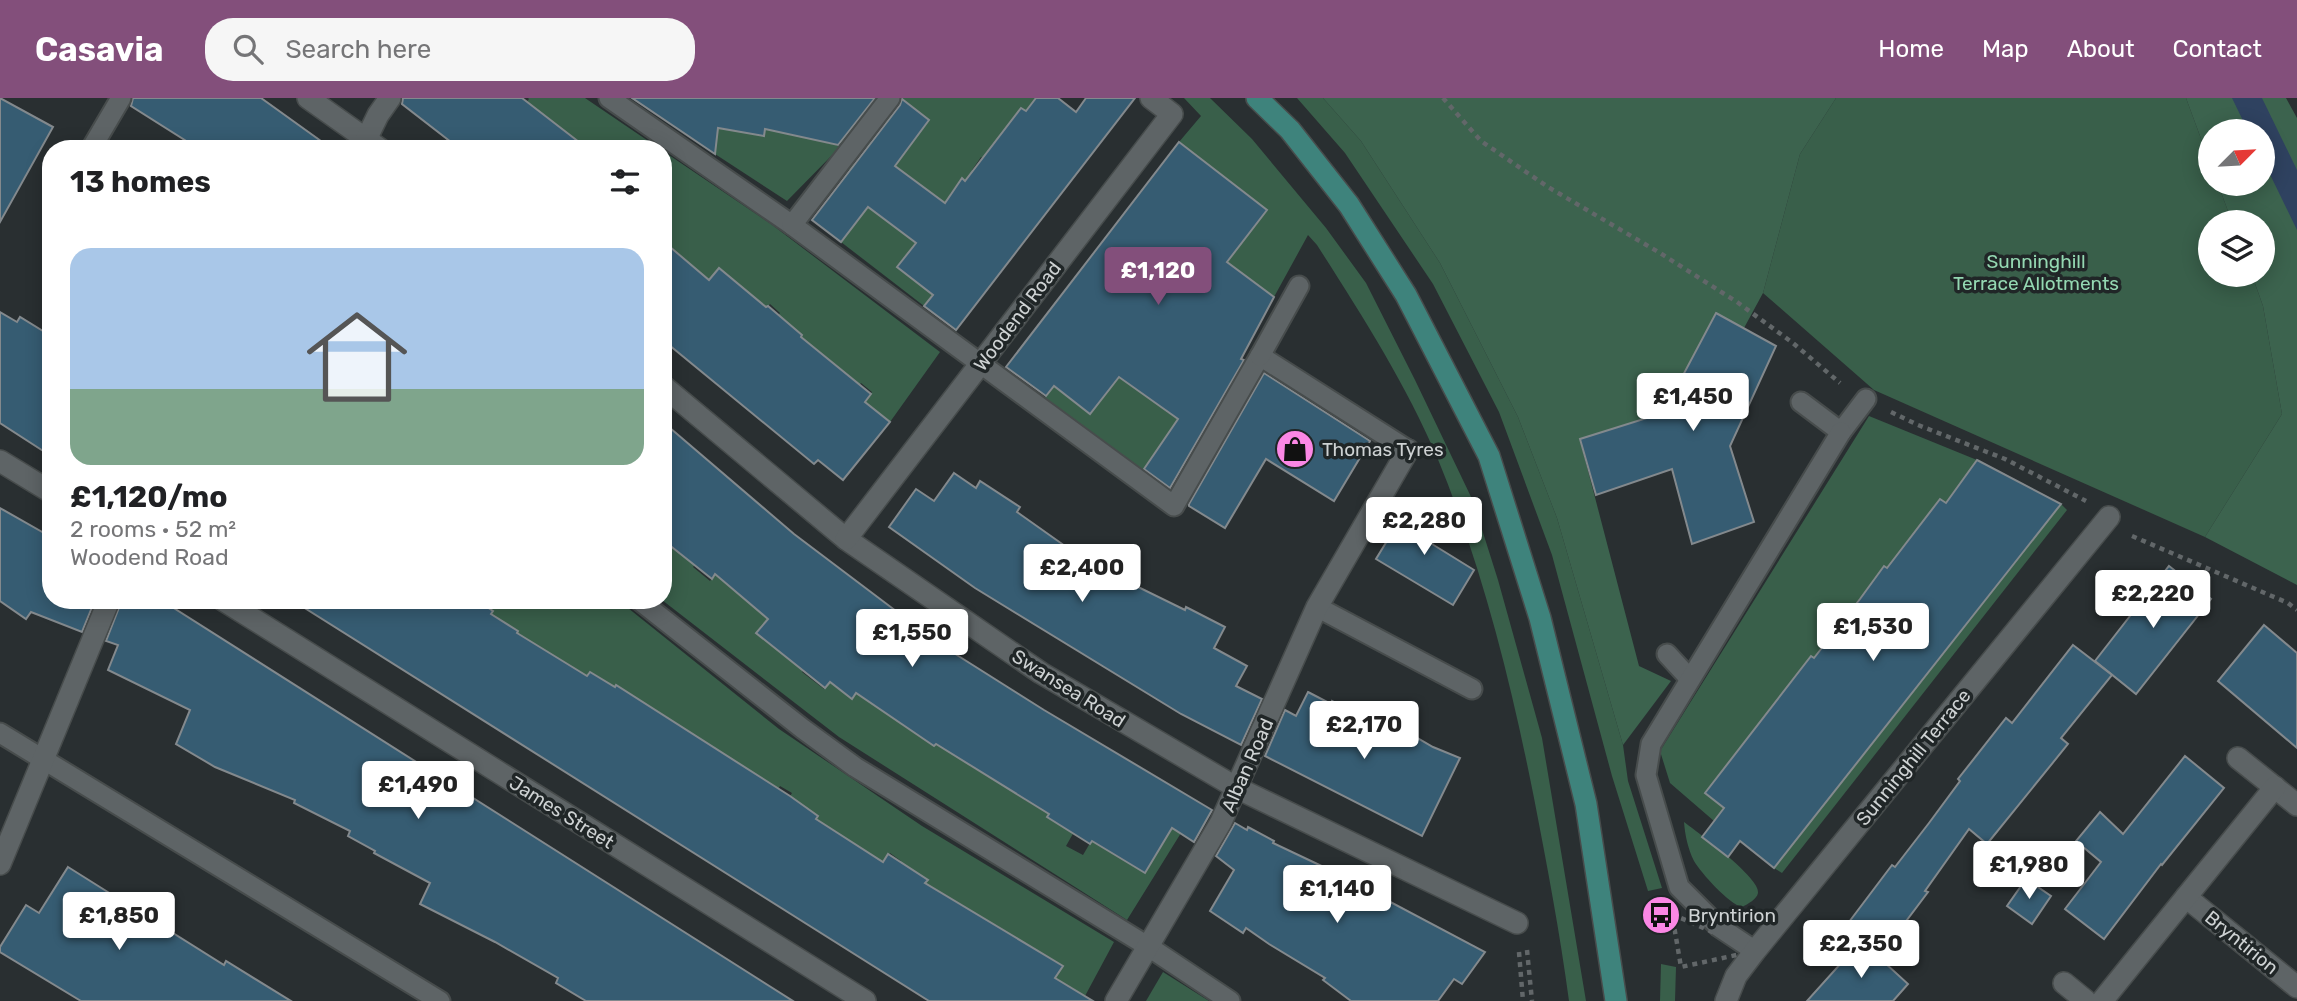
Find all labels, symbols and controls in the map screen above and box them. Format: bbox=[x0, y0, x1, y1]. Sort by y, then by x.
search box bbox=[205, 18, 695, 81]
text: Casavia bbox=[35, 30, 163, 69]
icon: search bbox=[229, 30, 267, 68]
text: Search here bbox=[285, 34, 431, 65]
text: Home bbox=[1878, 35, 1944, 63]
text: Map bbox=[1982, 35, 2029, 63]
text: About bbox=[2067, 35, 2135, 63]
text: Contact bbox=[2173, 35, 2262, 63]
north arrow bbox=[2198, 119, 2275, 196]
map controls bbox=[2198, 119, 2275, 287]
icon: filters bbox=[606, 163, 644, 201]
text: 13 homes bbox=[70, 164, 211, 200]
button: layers bbox=[2198, 210, 2275, 287]
pin: £1,120 bbox=[1101, 248, 1215, 307]
park label: Sunninghill Terrace Allotments bbox=[1953, 250, 2119, 295]
text: £1,120 bbox=[1121, 256, 1195, 284]
street label: Woodend Road bbox=[969, 257, 1066, 376]
icon: home bbox=[294, 294, 420, 420]
pin: £1,450 bbox=[1636, 374, 1750, 433]
text: £1,450 bbox=[1653, 382, 1733, 410]
shop icon: Thomas Tyres bbox=[1274, 428, 1316, 470]
place label: Thomas Tyres bbox=[1322, 438, 1444, 461]
text: £1,120/mo bbox=[70, 479, 228, 515]
pin: £2,280 bbox=[1367, 498, 1481, 557]
text: £2,280 bbox=[1382, 506, 1466, 534]
text: 2 rooms · 52 m² bbox=[70, 515, 236, 543]
text: Woodend Road bbox=[70, 543, 229, 571]
pin: £2,400 bbox=[1025, 545, 1139, 604]
text: £2,400 bbox=[1040, 553, 1124, 581]
pin: £2,220 bbox=[2096, 570, 2210, 630]
text: £2,220 bbox=[2111, 579, 2195, 607]
pin: £1,530 bbox=[1816, 603, 1930, 663]
pin: £1,550 bbox=[855, 610, 969, 669]
text: £1,530 bbox=[1833, 612, 1913, 640]
text: £1,550 bbox=[872, 618, 952, 646]
street label: Swansea Road bbox=[1008, 644, 1130, 732]
street label: Sunninghill Terrace bbox=[1851, 684, 1976, 830]
pin: £2,170 bbox=[1307, 702, 1421, 761]
text: £2,170 bbox=[1326, 710, 1402, 738]
street label: Alban Road bbox=[1217, 715, 1278, 816]
pin: £1,490 bbox=[361, 762, 475, 821]
text: £1,490 bbox=[378, 770, 458, 798]
street label: James Street bbox=[505, 771, 619, 854]
pin: £1,980 bbox=[1972, 842, 2086, 901]
text: £1,980 bbox=[1989, 850, 2069, 878]
pin: £1,140 bbox=[1280, 866, 1394, 925]
text: £1,140 bbox=[1299, 874, 1375, 902]
pin: £1,850 bbox=[62, 892, 176, 952]
bus stop icon: Bryntirion bbox=[1640, 894, 1682, 936]
text: £1,850 bbox=[79, 901, 159, 929]
place label: Bryntirion bbox=[1688, 904, 1776, 927]
street label: Bryntirion bbox=[2200, 906, 2283, 979]
pin: £2,350 bbox=[1804, 920, 1918, 980]
text: £2,350 bbox=[1819, 929, 1903, 957]

